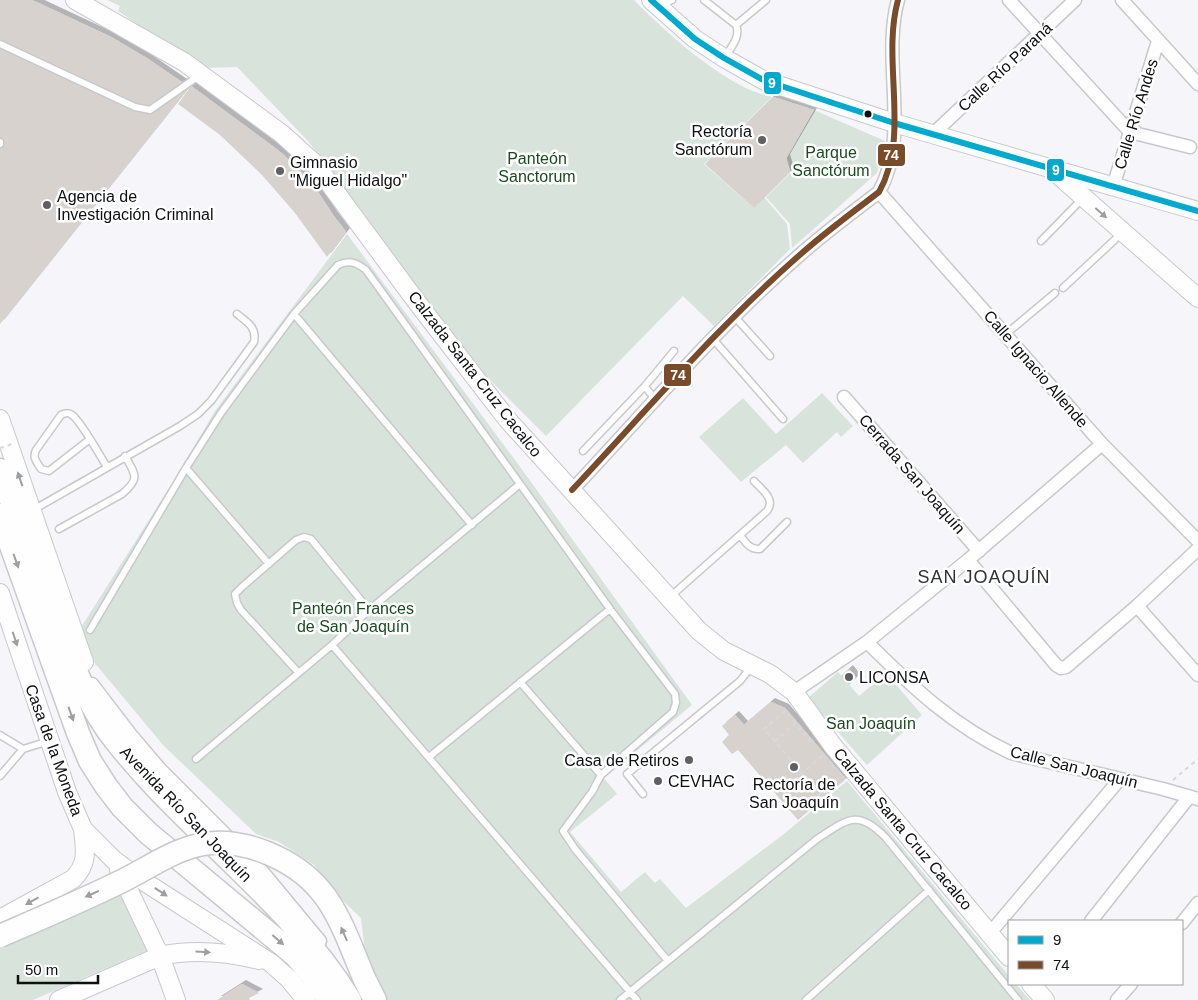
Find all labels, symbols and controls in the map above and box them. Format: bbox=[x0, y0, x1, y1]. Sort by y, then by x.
street label: Calle Río Paraná bbox=[955, 19, 1055, 115]
street label: Calle Río Andes bbox=[1111, 57, 1161, 171]
line badge: 9 bbox=[763, 71, 782, 95]
text: 9 bbox=[768, 75, 776, 91]
unlabelled marker bbox=[863, 109, 873, 119]
place label: Rectoría Sanctórum bbox=[675, 123, 752, 158]
marker: Rectoría Sanctórum bbox=[756, 134, 768, 146]
line badge: 74 bbox=[877, 143, 906, 167]
park label: Parque Sanctórum bbox=[792, 144, 870, 179]
text: 74 bbox=[883, 147, 899, 163]
park label: Panteón Sanctorum bbox=[498, 150, 576, 185]
place label: Gimnasio "Miguel Hidalgo" bbox=[290, 154, 407, 189]
line badge: 9 bbox=[1046, 158, 1065, 182]
text: 9 bbox=[1052, 162, 1060, 178]
marker: Gimnasio "Miguel Hidalgo" bbox=[274, 165, 286, 177]
place label: Agencia de Investigación Criminal bbox=[57, 188, 214, 223]
marker: Agencia de Investigación Criminal bbox=[41, 199, 53, 211]
one-way arrow bbox=[1095, 208, 1108, 219]
street label: Calzada Santa Cruz Cacalco bbox=[405, 288, 545, 460]
street label: Calle Ignacio Allende bbox=[981, 307, 1092, 431]
line badge: 74 bbox=[663, 363, 692, 387]
text: 74 bbox=[670, 367, 686, 383]
street label: Cerrada San Joaquín bbox=[856, 411, 968, 537]
one-way arrow bbox=[16, 471, 24, 486]
one-way arrow bbox=[13, 554, 21, 569]
district label: SAN JOAQUÍN bbox=[917, 567, 1051, 587]
park label: Panteón Frances de San Joaquín bbox=[292, 600, 414, 635]
one-way arrow bbox=[12, 632, 20, 647]
place label: LICONSA bbox=[859, 669, 930, 686]
marker: LICONSA bbox=[843, 671, 855, 683]
street label: Casa de la Moneda bbox=[22, 682, 86, 818]
one-way arrow bbox=[68, 707, 75, 722]
park label: San Joaquín bbox=[826, 715, 916, 732]
street label: Avenida Río San Joaquín bbox=[117, 743, 255, 885]
street label: Calle San Joaquín bbox=[1009, 743, 1139, 791]
street label: Calzada Santa Cruz Cacalco bbox=[830, 745, 976, 913]
place label: Casa de Retiros bbox=[564, 752, 679, 769]
marker: Casa de Retiros bbox=[683, 754, 695, 766]
marker: Rectoría de San Joaquín bbox=[788, 761, 800, 773]
place label: CEVHAC bbox=[668, 773, 735, 790]
marker: CEVHAC bbox=[652, 775, 664, 787]
place label: Rectoría de San Joaquín bbox=[749, 776, 839, 811]
one-way arrow bbox=[155, 888, 168, 897]
one-way arrow bbox=[85, 891, 99, 899]
one-way arrow bbox=[26, 897, 39, 906]
legend bbox=[1008, 920, 1183, 985]
one-way arrow bbox=[340, 927, 348, 941]
text: 9 bbox=[1053, 931, 1061, 948]
one-way arrow bbox=[271, 934, 283, 946]
one-way arrow bbox=[196, 949, 212, 957]
scale bar bbox=[18, 952, 98, 984]
text: 74 bbox=[1053, 956, 1070, 973]
text: 50 m bbox=[25, 961, 58, 978]

